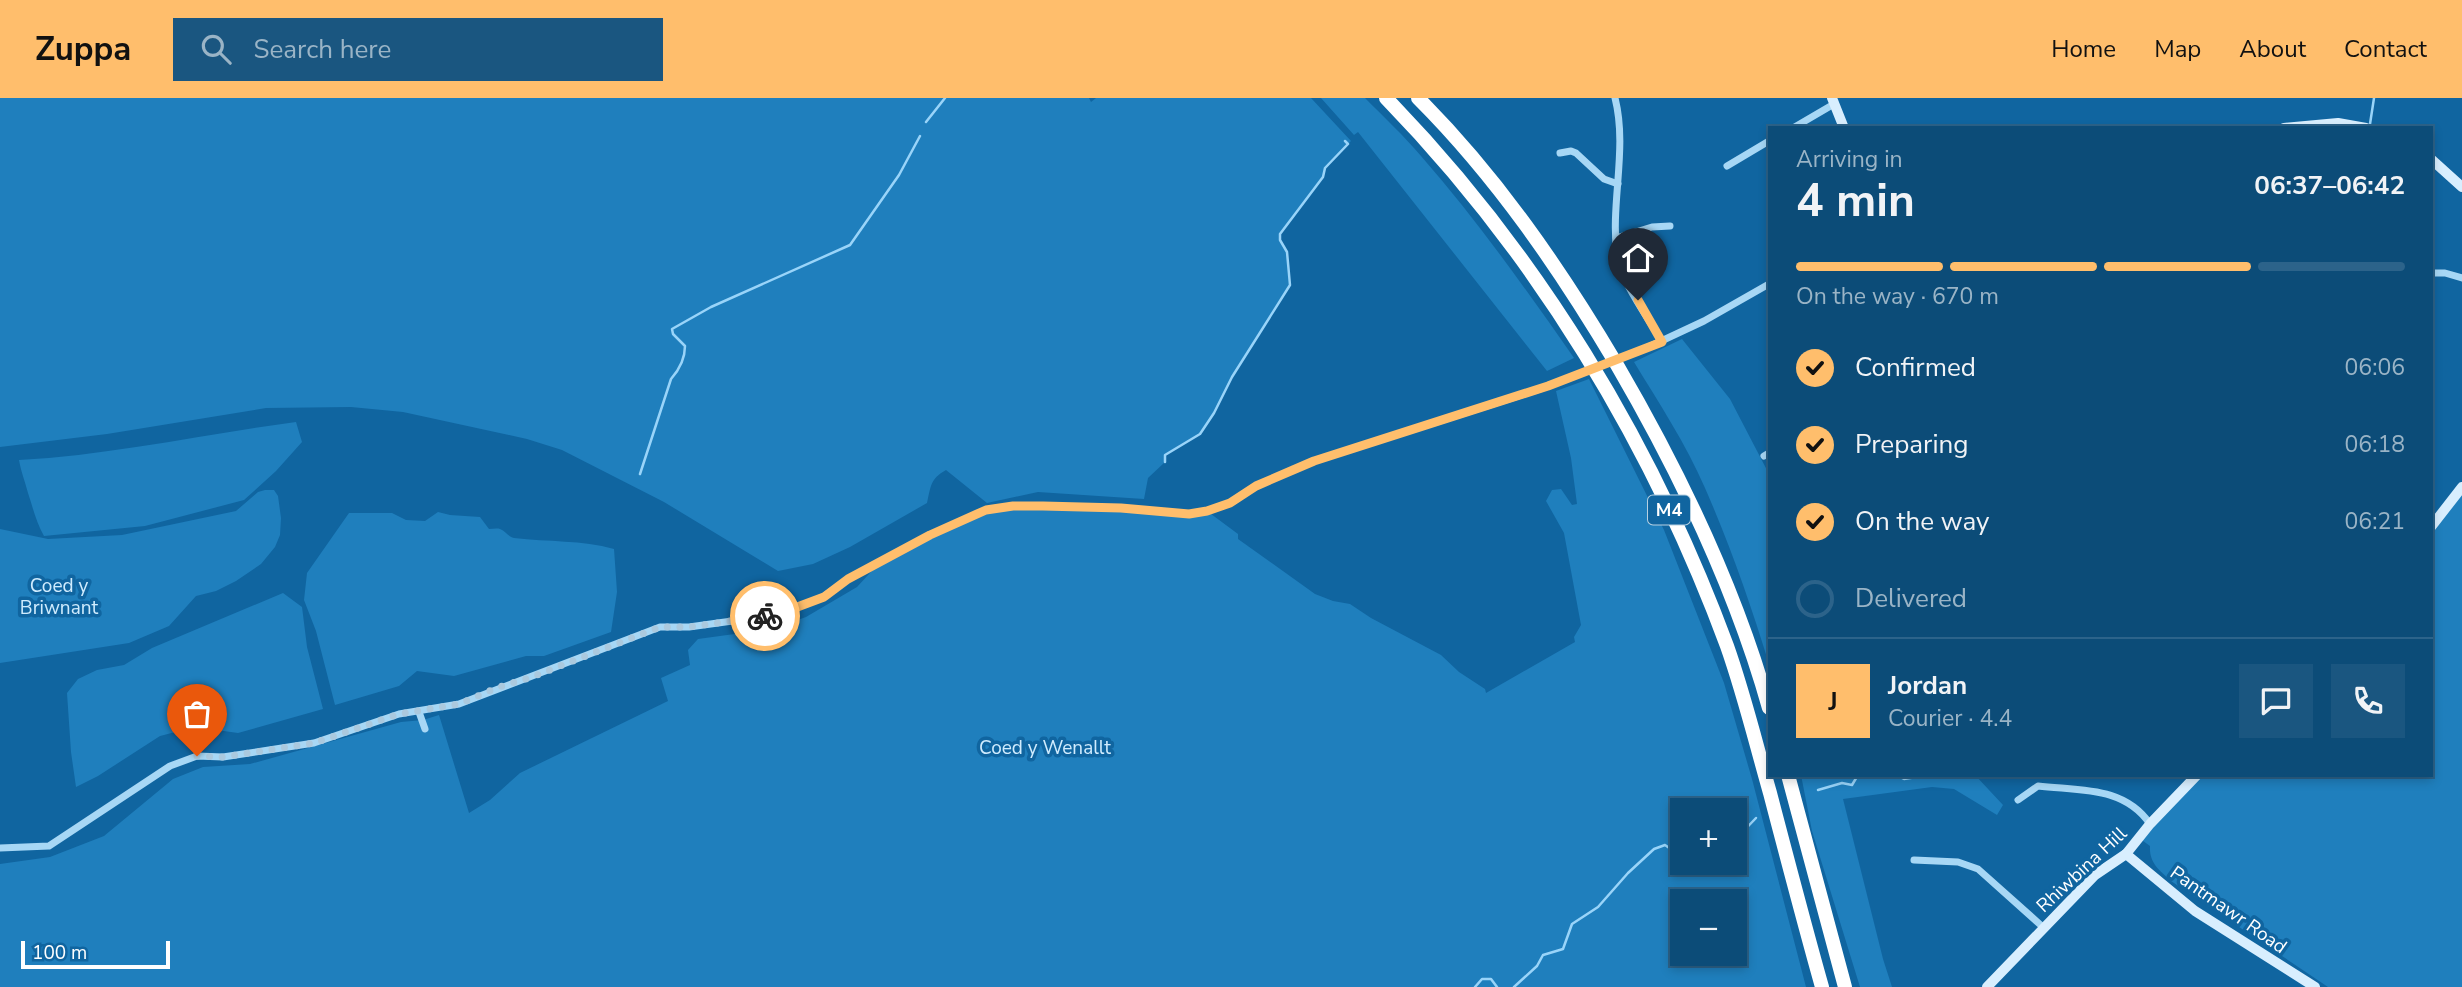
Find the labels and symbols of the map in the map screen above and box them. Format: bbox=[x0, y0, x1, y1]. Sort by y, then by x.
pin bbox=[1608, 228, 1668, 300]
road number: M4 bbox=[1648, 496, 1690, 524]
park label: Coed y Briwnant bbox=[20, 573, 99, 621]
courier bbox=[730, 581, 800, 651]
pin bbox=[167, 684, 227, 756]
park label: Coed y Wenallt bbox=[979, 735, 1111, 761]
street label: Rhiwbina Hill bbox=[2031, 821, 2133, 919]
street label: Pantmawr Road bbox=[2165, 860, 2292, 960]
scale bar bbox=[21, 938, 170, 970]

